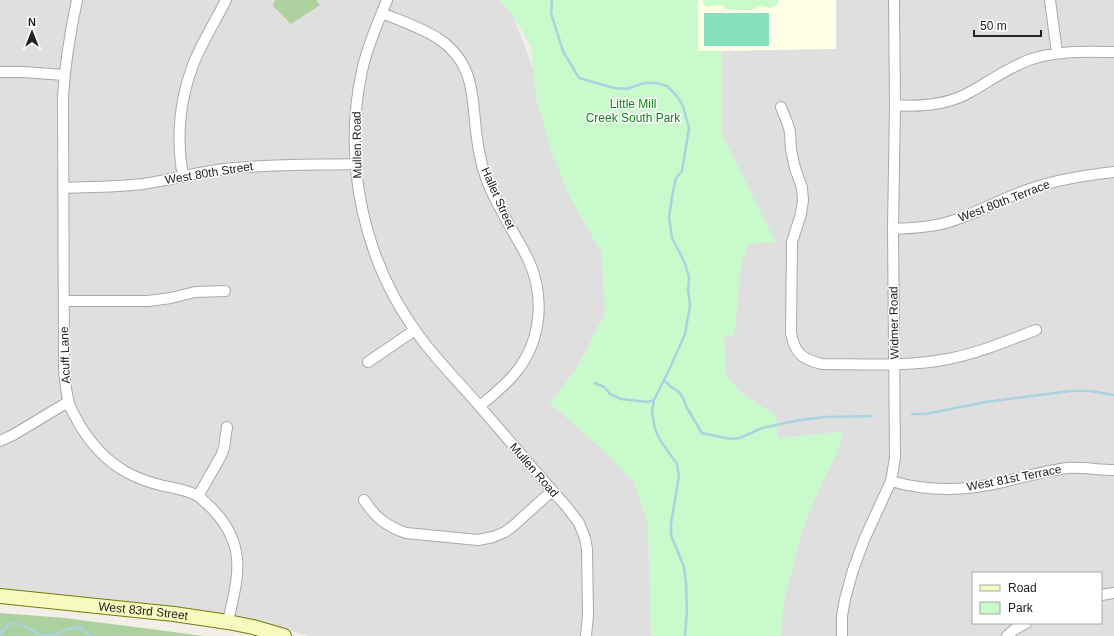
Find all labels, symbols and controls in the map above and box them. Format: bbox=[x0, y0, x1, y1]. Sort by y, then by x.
north arrow bbox=[12, 12, 52, 52]
scale bar bbox=[974, 12, 1041, 38]
text: N bbox=[28, 16, 36, 28]
text: 50 m bbox=[980, 19, 1007, 33]
park label: Little Mill Creek South Park bbox=[586, 97, 681, 125]
street label: Mullen Road bbox=[349, 111, 365, 179]
street label: West 80th Street bbox=[164, 159, 255, 187]
street label: Hallet Street bbox=[478, 165, 518, 232]
street label: West 80th Terrace bbox=[956, 177, 1052, 225]
street label: Widmer Road bbox=[886, 286, 902, 360]
street label: Acuff Lane bbox=[57, 326, 73, 384]
street label: Mullen Road bbox=[507, 440, 561, 500]
street label: West 81st Terrace bbox=[965, 462, 1063, 494]
legend bbox=[972, 572, 1102, 624]
text: Road bbox=[1008, 581, 1037, 595]
street label: West 83rd Street bbox=[98, 599, 190, 623]
text: Park bbox=[1008, 601, 1034, 615]

